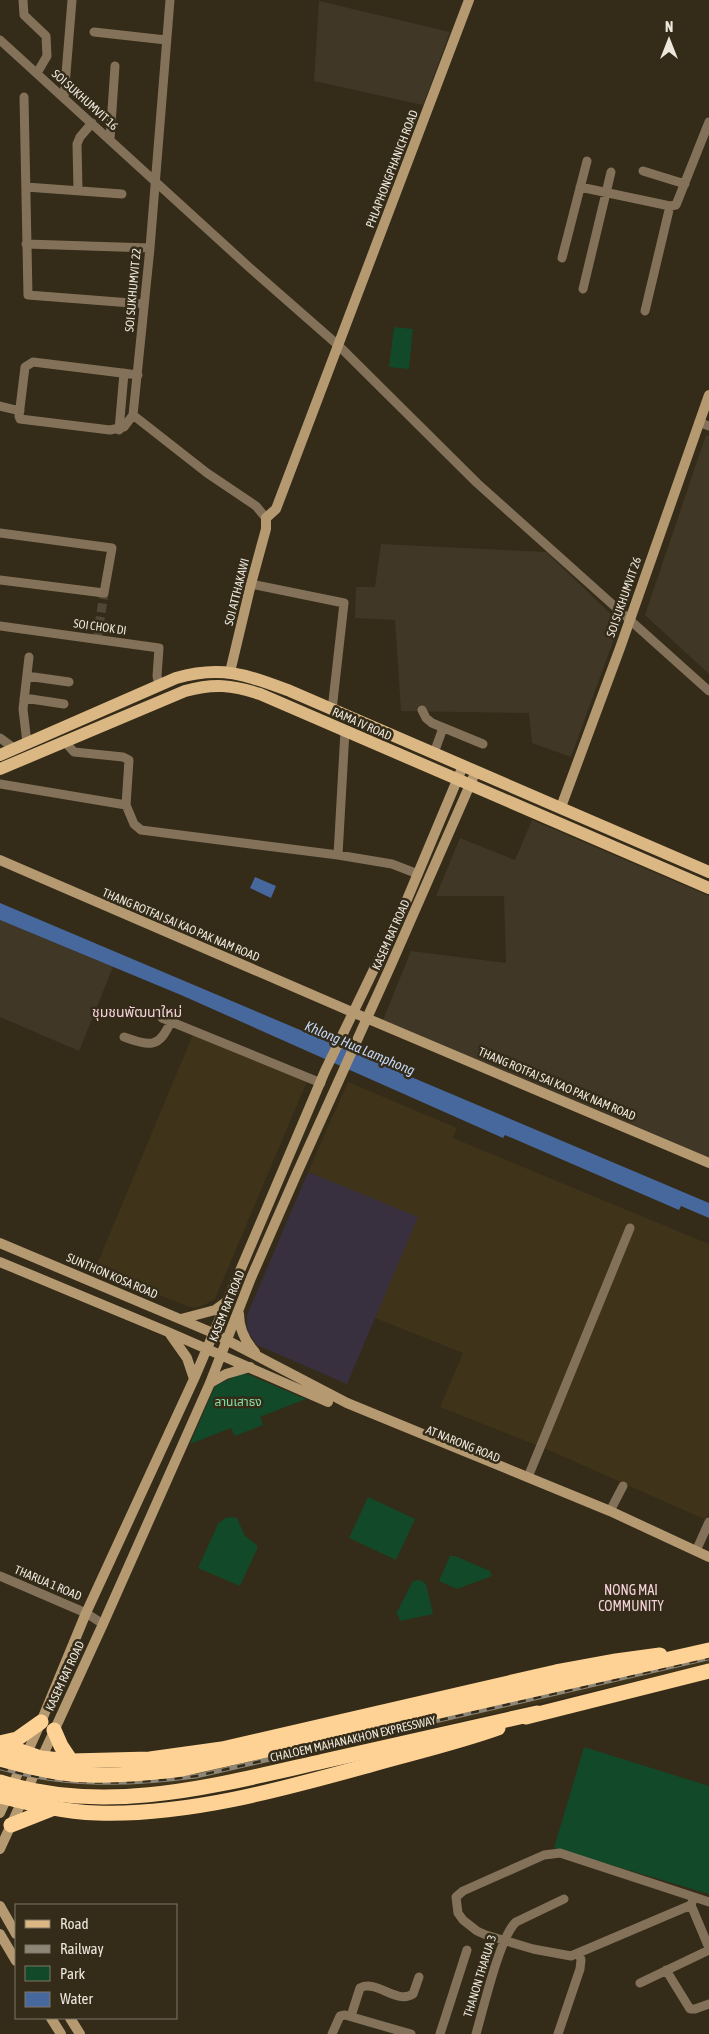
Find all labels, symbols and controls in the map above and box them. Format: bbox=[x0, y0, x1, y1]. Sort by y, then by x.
north arrow bbox=[644, 15, 694, 65]
text: N bbox=[665, 19, 673, 35]
street label: SOI SUKHUMVIT 16 bbox=[49, 67, 121, 134]
street label: PHLAPHONGPHANICH ROAD bbox=[363, 108, 421, 230]
street label: SOI SUKHUMVIT 22 bbox=[122, 248, 144, 332]
street label: SOI SUKHUMVIT 26 bbox=[604, 555, 644, 639]
street label: SOI ATTHAKAWI bbox=[222, 557, 252, 627]
street label: SOI CHOK DI bbox=[73, 616, 127, 638]
street label: RAMA IV ROAD bbox=[330, 705, 394, 743]
street label: THANG ROTFAI SAI KAO PAK NAM ROAD bbox=[100, 885, 262, 965]
street label: KASEM RAT ROAD bbox=[369, 897, 413, 972]
district label: ชุมชนพัฒนาใหม่ bbox=[92, 1004, 182, 1021]
water label: Khlong Hua Lamphong bbox=[303, 1018, 417, 1078]
street label: THANG ROTFAI SAI KAO PAK NAM ROAD bbox=[476, 1044, 638, 1124]
street label: SUNTHON KOSA ROAD bbox=[64, 1250, 160, 1302]
street label: KASEM RAT ROAD bbox=[206, 1268, 248, 1344]
park label: ลานเสาธง bbox=[214, 1395, 262, 1409]
street label: AT NARONG ROAD bbox=[424, 1423, 502, 1465]
street label: THARUA 1 ROAD bbox=[12, 1563, 84, 1604]
district label: NONG MAI COMMUNITY bbox=[598, 1582, 664, 1614]
street label: KASEM RAT ROAD bbox=[43, 1639, 87, 1713]
street label: CHALOEM MAHANAKHON EXPRESSWAY bbox=[269, 1713, 438, 1765]
legend bbox=[15, 1904, 178, 2019]
text: Road bbox=[60, 1915, 89, 1932]
street label: THANON THARUA 3 bbox=[461, 1933, 499, 2019]
text: Railway bbox=[60, 1940, 104, 1957]
text: Park bbox=[60, 1965, 85, 1982]
text: Water bbox=[60, 1990, 93, 2007]

